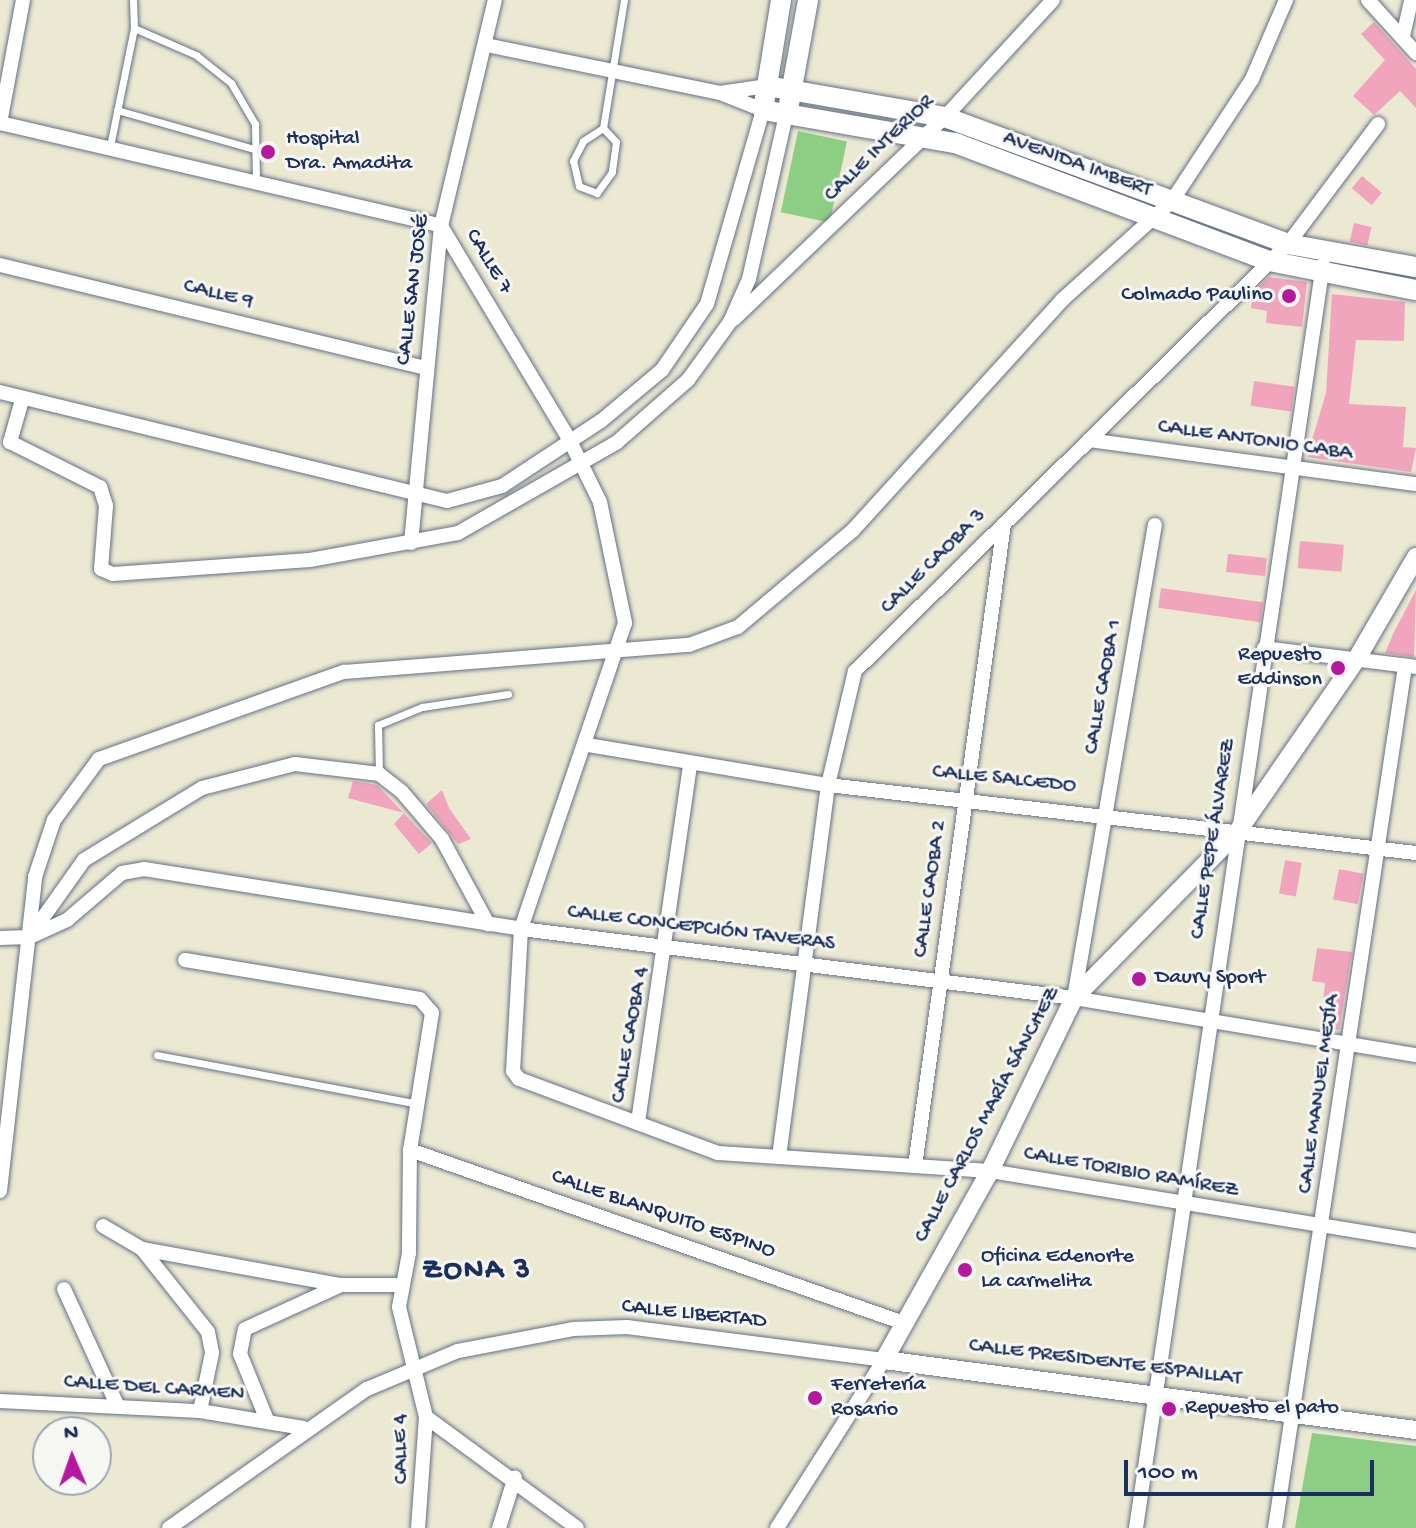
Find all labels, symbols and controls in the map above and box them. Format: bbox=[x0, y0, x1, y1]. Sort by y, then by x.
street label: CALLE INTERIOR bbox=[819, 90, 941, 208]
place label: Hospital Dra. Amadita bbox=[286, 126, 412, 178]
street label: AVENIDA IMBERT bbox=[999, 126, 1155, 204]
marker: Hospital Dra. Amadita bbox=[257, 141, 279, 163]
street label: CALLE SAN JOSÉ bbox=[392, 213, 436, 367]
street label: CALLE 7 bbox=[458, 225, 518, 299]
street label: CALLE 9 bbox=[180, 274, 256, 316]
place label: Colmado Paulino bbox=[1121, 283, 1273, 309]
marker: Colmado Paulino bbox=[1280, 287, 1298, 305]
street label: CALLE ANTONIO CABA bbox=[1156, 414, 1354, 468]
street label: CALLE CAOBA 3 bbox=[876, 504, 992, 620]
street label: CALLE CAOBA 1 bbox=[1079, 618, 1129, 756]
place label: Repuesto Eddinson bbox=[1237, 642, 1322, 694]
marker: Repuesto Eddinson bbox=[1329, 659, 1347, 677]
street label: CALLE PEPE ÁLVAREZ bbox=[1185, 737, 1243, 941]
street label: CALLE SALCEDO bbox=[931, 759, 1077, 801]
street label: CALLE CAOBA 2 bbox=[908, 819, 954, 959]
street label: CALLE CONCEPCIÓN TAVERAS bbox=[566, 899, 836, 959]
street label: CALLE CAOBA 4 bbox=[606, 965, 656, 1105]
place label: Daury Sport bbox=[1155, 966, 1265, 992]
marker: Daury Sport bbox=[1130, 970, 1148, 988]
street label: CALLE CARLOS MARÍA SÁNCHEZ bbox=[909, 982, 1067, 1248]
street label: CALLE MANUEL MEJÍA bbox=[1293, 993, 1347, 1195]
street label: CALLE TORIBIO RAMÍREZ bbox=[1021, 1141, 1241, 1205]
street label: CALLE BLANQUITO ESPINO bbox=[548, 1164, 778, 1266]
place label: Oficina Edenorte La carmelita bbox=[981, 1244, 1134, 1296]
district label: ZONA 3 bbox=[422, 1254, 532, 1290]
marker: Oficina Edenorte La carmelita bbox=[956, 1261, 974, 1279]
street label: CALLE LIBERTAD bbox=[620, 1294, 768, 1336]
street label: CALLE PRESIDENTE ESPAILLAT bbox=[967, 1333, 1243, 1393]
street label: CALLE DEL CARMEN bbox=[63, 1370, 245, 1408]
place label: Ferretería Rosario bbox=[831, 1372, 926, 1424]
marker: Ferretería Rosario bbox=[806, 1389, 824, 1407]
place label: Repuesto el pato bbox=[1185, 1396, 1339, 1422]
marker: Repuesto el pato bbox=[1160, 1400, 1178, 1418]
street label: CALLE 4 bbox=[388, 1414, 416, 1484]
north arrow bbox=[32, 1416, 112, 1496]
text: N bbox=[64, 1421, 79, 1447]
scale bar bbox=[1128, 1444, 1378, 1494]
text: 100 m bbox=[1138, 1459, 1198, 1488]

